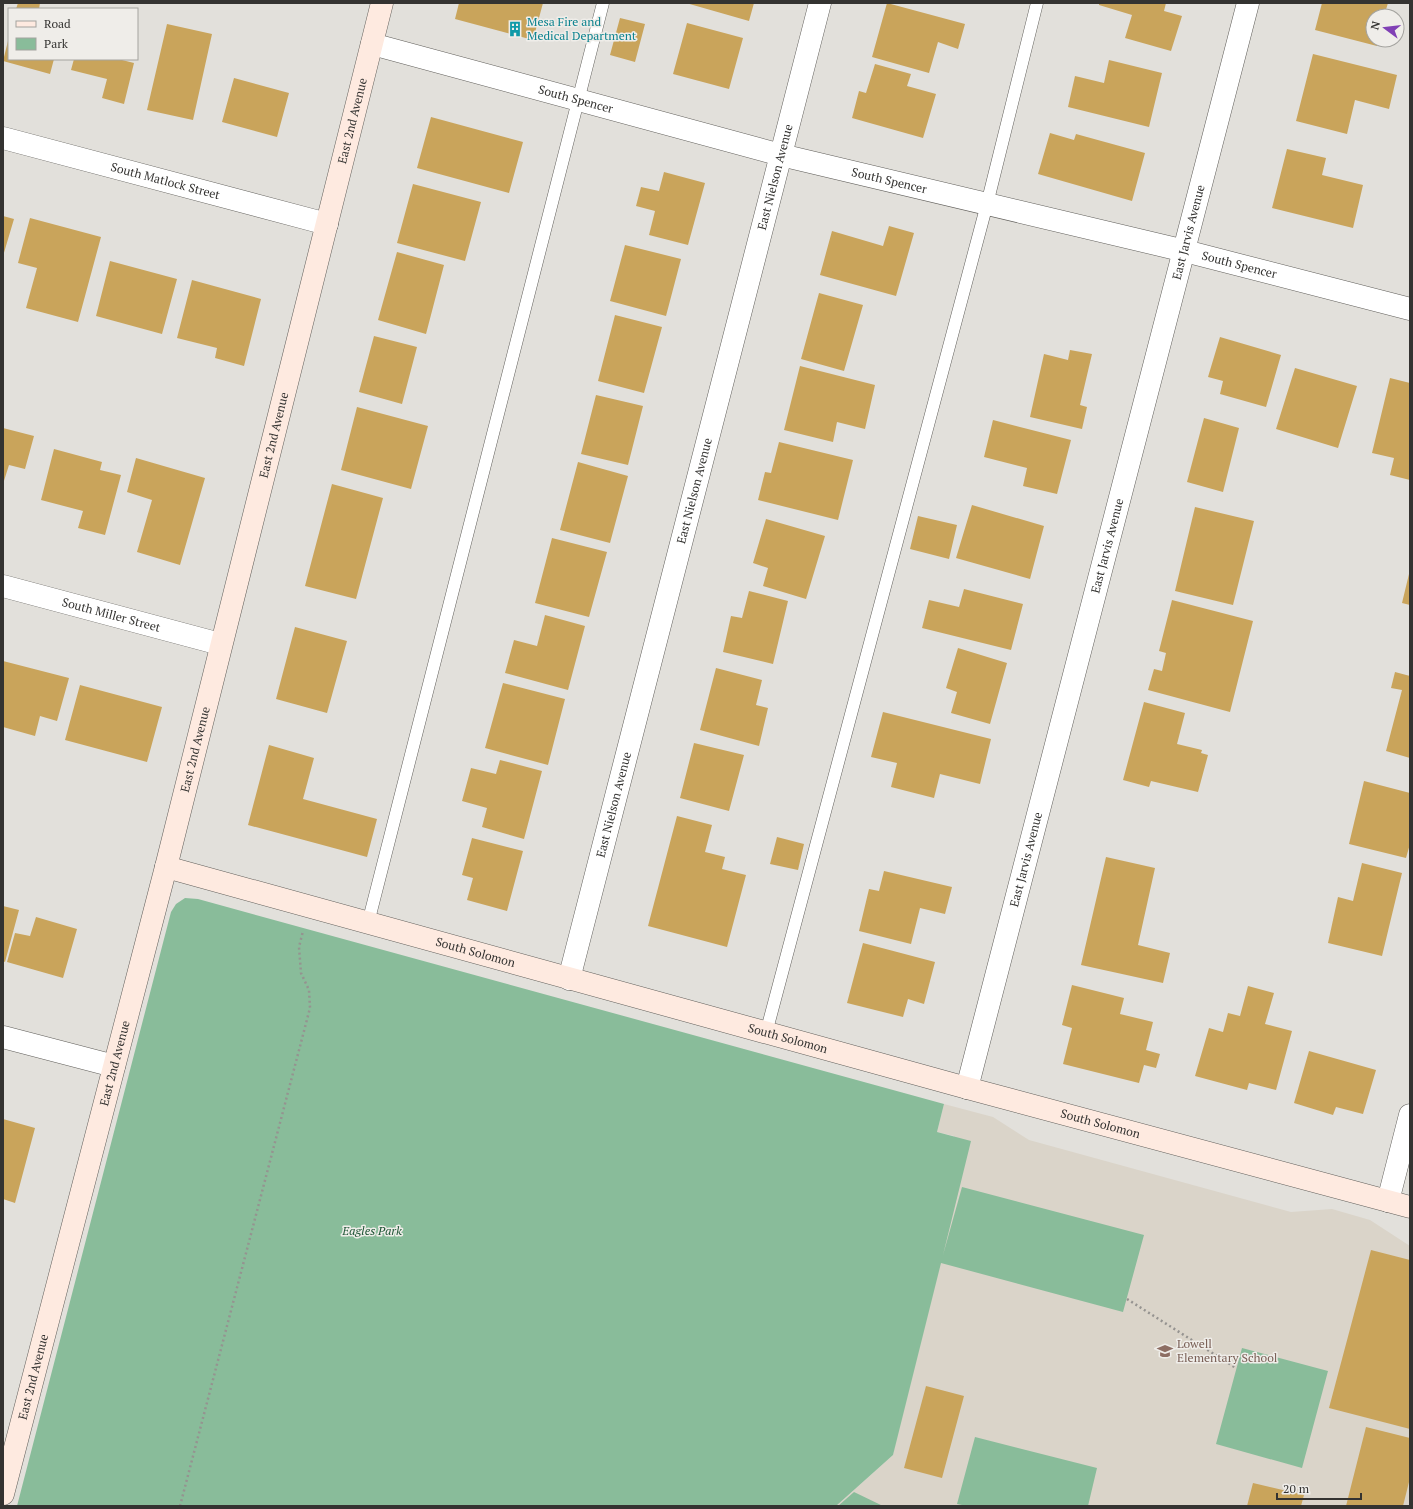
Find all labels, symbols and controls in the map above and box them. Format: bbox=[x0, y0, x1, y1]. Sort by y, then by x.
legend bbox=[8, 8, 138, 60]
north arrow bbox=[1365, 8, 1405, 48]
place label: Mesa Fire and Medical Department bbox=[527, 14, 637, 43]
text: Road bbox=[44, 16, 71, 31]
text: N bbox=[1367, 19, 1383, 31]
building icon: Mesa Fire and Medical Department bbox=[506, 20, 524, 38]
text: Park bbox=[44, 36, 69, 51]
street label: East 2nd Avenue bbox=[334, 76, 370, 165]
street label: South Spencer bbox=[537, 81, 615, 116]
street label: East Nielson Avenue bbox=[754, 122, 796, 231]
street label: South Matlock Street bbox=[109, 159, 222, 202]
street label: South Spencer bbox=[850, 164, 929, 196]
street label: East Jarvis Avenue bbox=[1169, 183, 1208, 281]
street label: South Spencer bbox=[1200, 248, 1279, 281]
street label: East 2nd Avenue bbox=[256, 391, 291, 479]
street label: East Nielson Avenue bbox=[673, 436, 715, 545]
street label: East Jarvis Avenue bbox=[1087, 497, 1126, 595]
street label: South Miller Street bbox=[60, 594, 163, 635]
street label: East 2nd Avenue bbox=[177, 705, 213, 794]
street label: East Nielson Avenue bbox=[593, 750, 634, 859]
street label: East Jarvis Avenue bbox=[1006, 810, 1045, 909]
street label: South Solomon bbox=[434, 934, 517, 970]
street label: East 2nd Avenue bbox=[96, 1019, 133, 1108]
street label: South Solomon bbox=[746, 1020, 829, 1056]
street label: South Solomon bbox=[1059, 1105, 1142, 1141]
park label: Eagles Park bbox=[341, 1223, 402, 1238]
street label: East 2nd Avenue bbox=[15, 1332, 51, 1421]
place label: Lowell Elementary School bbox=[1177, 1336, 1278, 1365]
school or university icon: Lowell Elementary School bbox=[1156, 1342, 1174, 1360]
scale bar bbox=[1277, 1475, 1361, 1501]
text: 20 m bbox=[1283, 1481, 1310, 1496]

